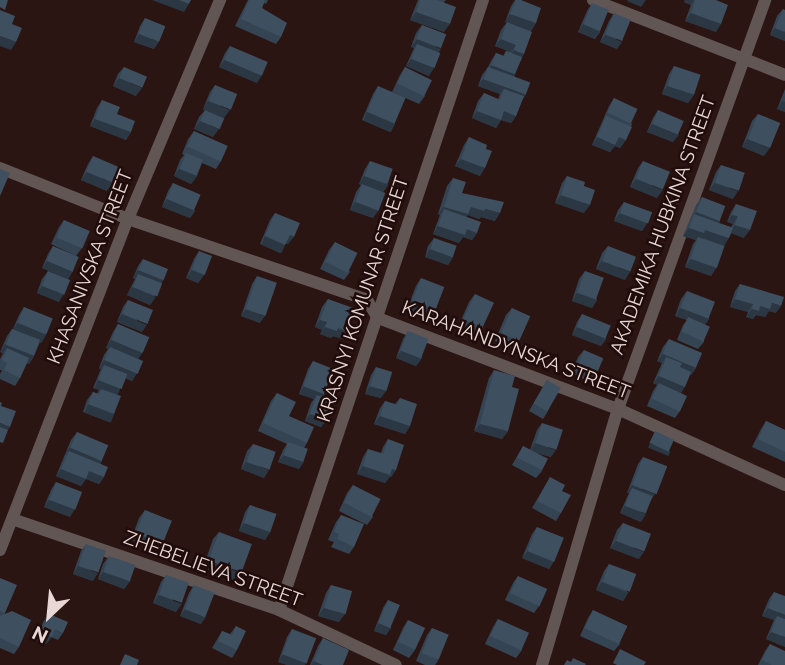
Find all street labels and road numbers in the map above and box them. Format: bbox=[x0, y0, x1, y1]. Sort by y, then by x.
street label: AKADEMIKA HUBKINA STREET bbox=[605, 92, 721, 358]
street label: KHASANIVSKA STREET bbox=[42, 166, 138, 368]
street label: KRASNYI KOMUNAR STREET bbox=[312, 173, 414, 425]
street label: KARAHANDYNSKA STREET bbox=[398, 296, 634, 404]
street label: ZHEBELIEVA STREET bbox=[120, 526, 306, 612]

